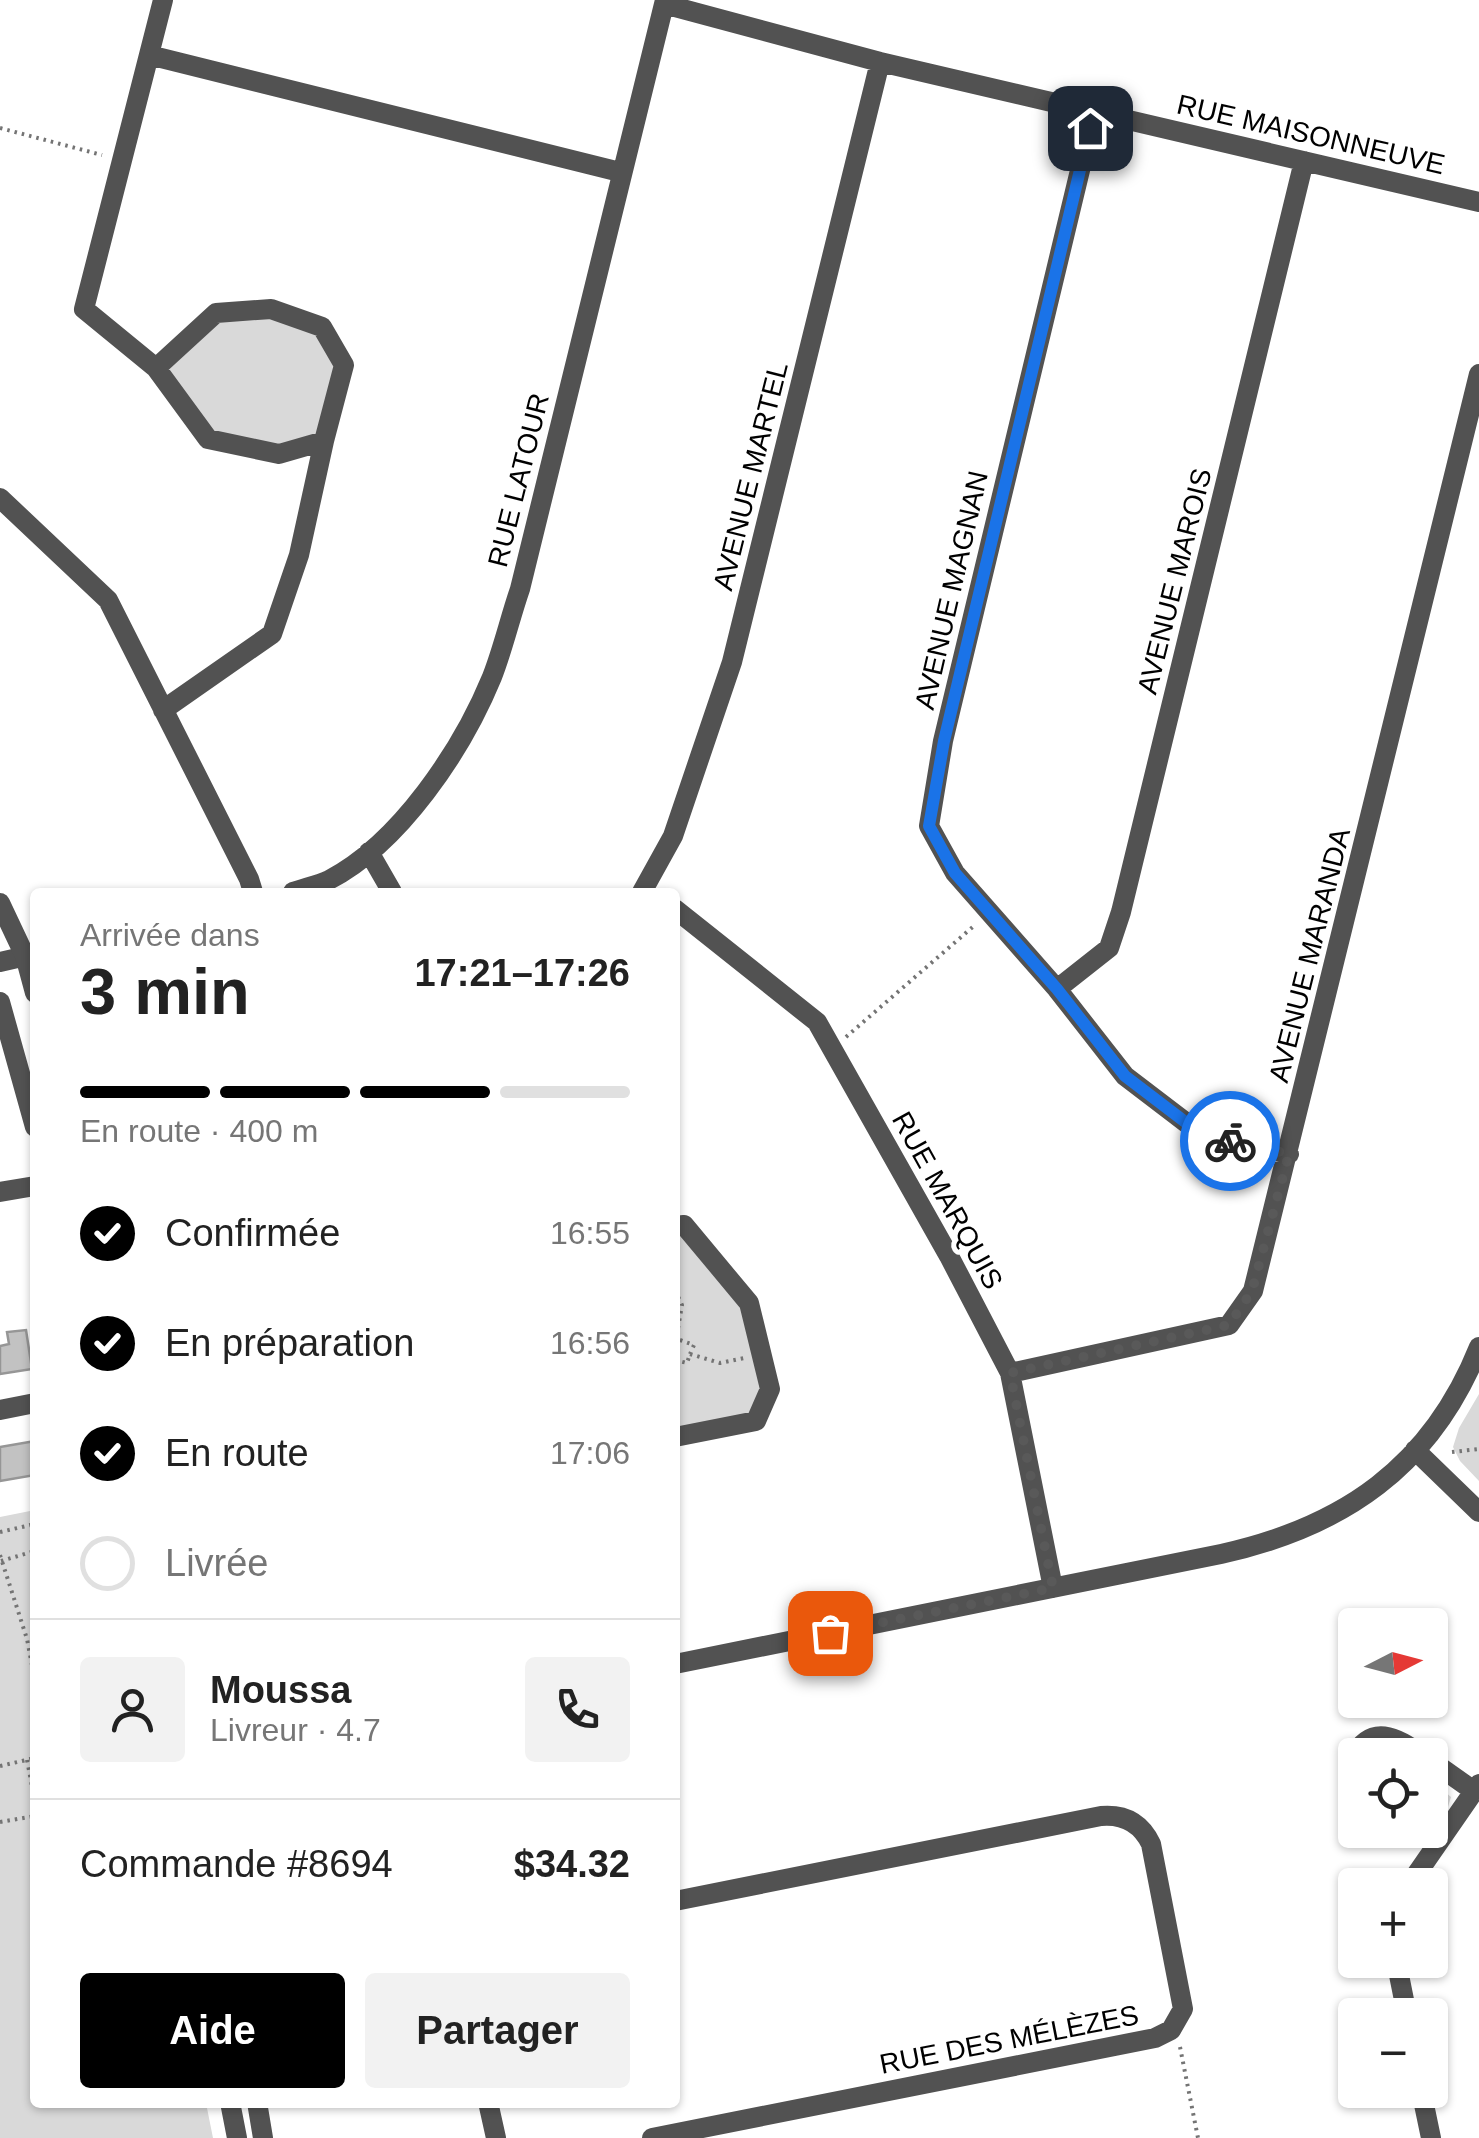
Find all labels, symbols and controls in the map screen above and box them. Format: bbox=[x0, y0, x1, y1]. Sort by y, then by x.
pin bbox=[1048, 86, 1133, 171]
street label: RUE MAISONNEUVE bbox=[1174, 89, 1448, 180]
icon: home bbox=[1063, 101, 1118, 156]
street label: AVENUE MARTEL bbox=[707, 359, 794, 593]
street label: RUE LATOUR bbox=[482, 390, 555, 570]
street label: AVENUE MAROIS bbox=[1131, 465, 1218, 697]
street label: AVENUE MAGNAN bbox=[909, 468, 994, 712]
street label: AVENUE MARANDA bbox=[1263, 825, 1356, 1085]
text: Arrivée dans bbox=[80, 917, 260, 953]
text: 17:21–17:26 bbox=[414, 952, 630, 994]
text: 3 min bbox=[80, 955, 250, 1028]
courier bbox=[1180, 1091, 1280, 1191]
street label: RUE MARQUIS bbox=[886, 1106, 1009, 1294]
text: En route · 400 m bbox=[80, 1113, 318, 1149]
icon: bike bbox=[1203, 1114, 1258, 1169]
icon: check bbox=[80, 1206, 135, 1261]
text: Confirmée bbox=[165, 1212, 340, 1254]
text: 16:55 bbox=[550, 1215, 630, 1251]
icon: check bbox=[80, 1316, 135, 1371]
text: En préparation bbox=[165, 1322, 414, 1364]
text: 16:56 bbox=[550, 1325, 630, 1361]
icon: check bbox=[80, 1426, 135, 1481]
text: En route bbox=[165, 1432, 309, 1474]
text: 17:06 bbox=[550, 1435, 630, 1471]
text: Livrée bbox=[165, 1542, 269, 1584]
pin bbox=[788, 1591, 873, 1676]
icon: bag bbox=[803, 1606, 858, 1661]
north arrow bbox=[1338, 1608, 1448, 1718]
map controls bbox=[1338, 1608, 1448, 2108]
button: person bbox=[80, 1657, 185, 1762]
button: phone bbox=[525, 1657, 630, 1762]
text: Moussa bbox=[210, 1669, 351, 1711]
text: Livreur · 4.7 bbox=[210, 1712, 381, 1748]
button: locate bbox=[1338, 1738, 1448, 1848]
text: Commande #8694 bbox=[80, 1843, 393, 1885]
text: $34.32 bbox=[514, 1843, 630, 1885]
button: + bbox=[1338, 1868, 1448, 1978]
button: Aide bbox=[80, 1973, 345, 2088]
button: Partager bbox=[365, 1973, 630, 2088]
button: − bbox=[1338, 1998, 1448, 2108]
street label: RUE DES MÉLÈZES bbox=[877, 1999, 1141, 2080]

